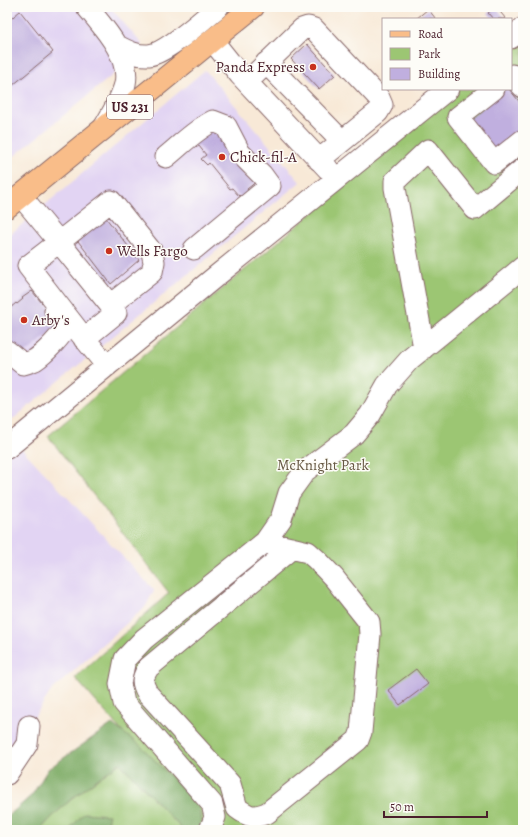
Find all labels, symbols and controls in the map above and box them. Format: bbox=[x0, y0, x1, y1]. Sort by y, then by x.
legend bbox=[382, 18, 512, 90]
text: Road bbox=[418, 26, 444, 42]
text: Park bbox=[418, 46, 441, 62]
place label: Panda Express bbox=[216, 57, 305, 77]
marker: Panda Express bbox=[308, 62, 318, 72]
text: Building bbox=[418, 66, 460, 82]
road number: US 231 bbox=[107, 95, 153, 119]
place label: Chick-fil-A bbox=[230, 147, 297, 167]
marker: Chick-fil-A bbox=[217, 152, 227, 162]
place label: Wells Fargo bbox=[116, 241, 188, 261]
marker: Wells Fargo bbox=[104, 246, 114, 256]
place label: Arby's bbox=[31, 310, 70, 330]
marker: Arby's bbox=[19, 315, 29, 325]
park label: McKnight Park bbox=[277, 455, 369, 475]
scale bar bbox=[384, 793, 487, 819]
text: 50 m bbox=[390, 799, 414, 815]

